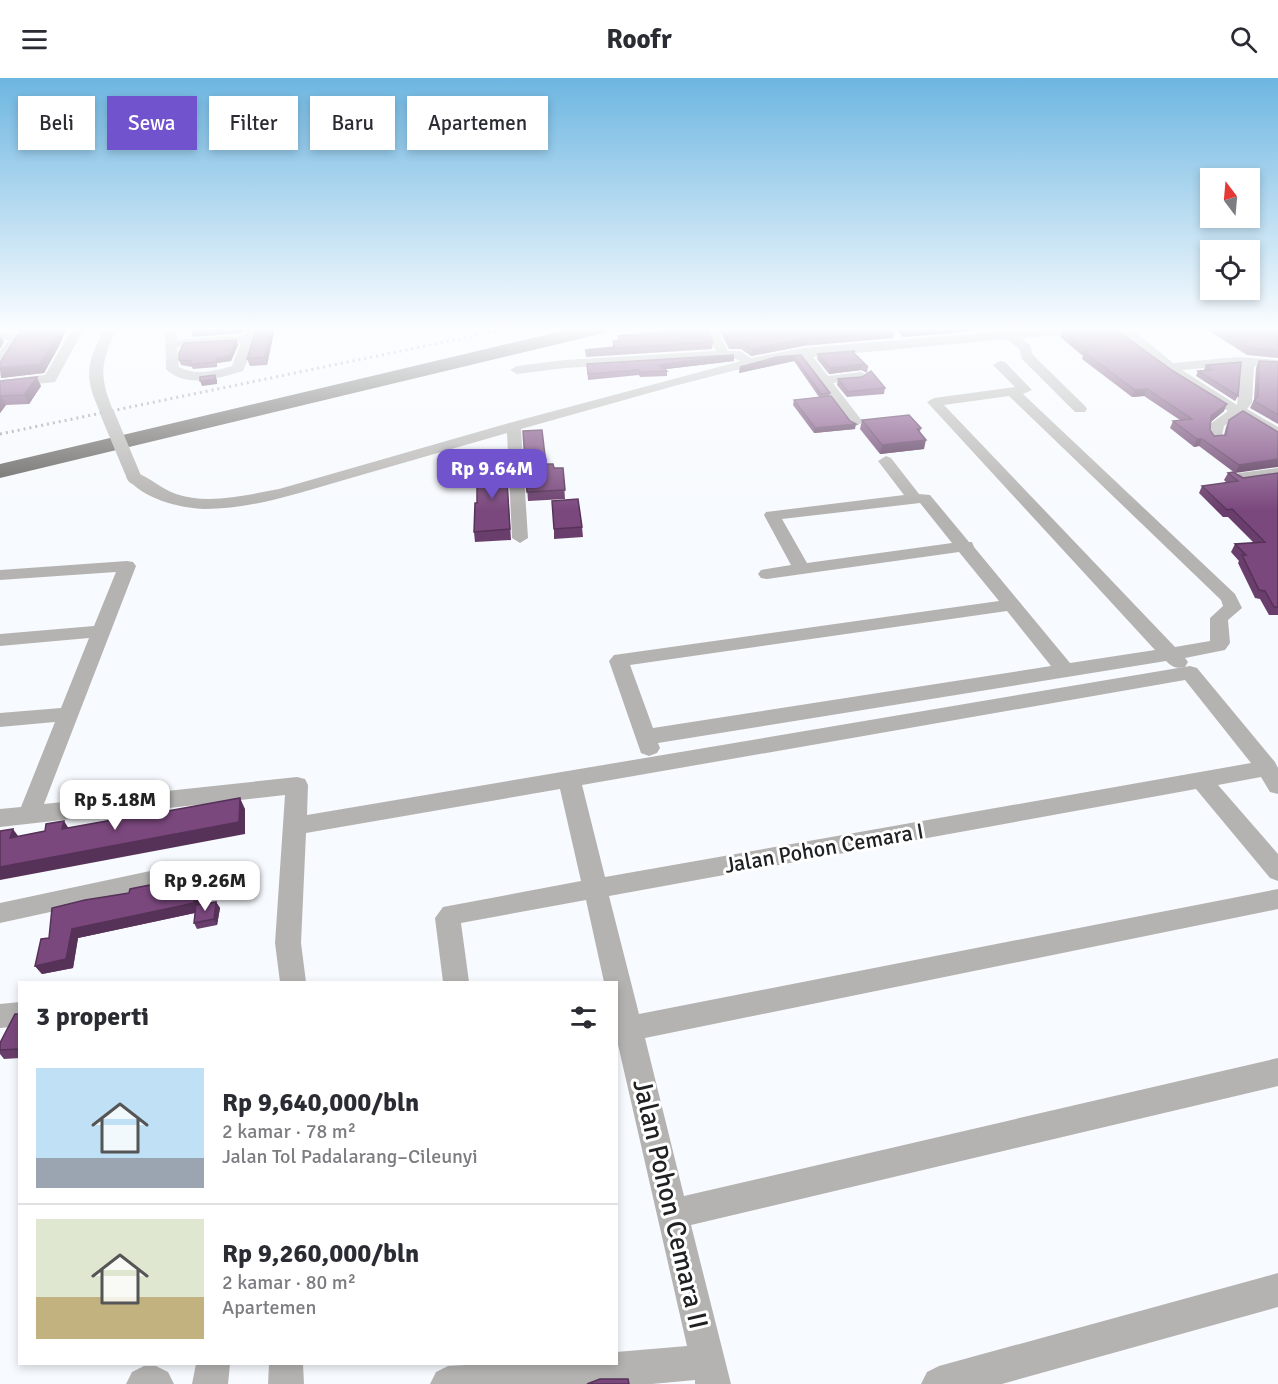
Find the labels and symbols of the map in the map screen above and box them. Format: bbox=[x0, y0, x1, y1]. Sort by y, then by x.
north arrow bbox=[1200, 168, 1260, 228]
pin: Rp 9.64M bbox=[430, 449, 554, 500]
pin: Rp 5.18M bbox=[53, 780, 177, 831]
street label: Jalan Pohon Cemara I bbox=[722, 817, 926, 879]
pin: Rp 9.26M bbox=[143, 861, 267, 912]
street label: Jalan Pohon Cemara II bbox=[625, 1076, 715, 1332]

